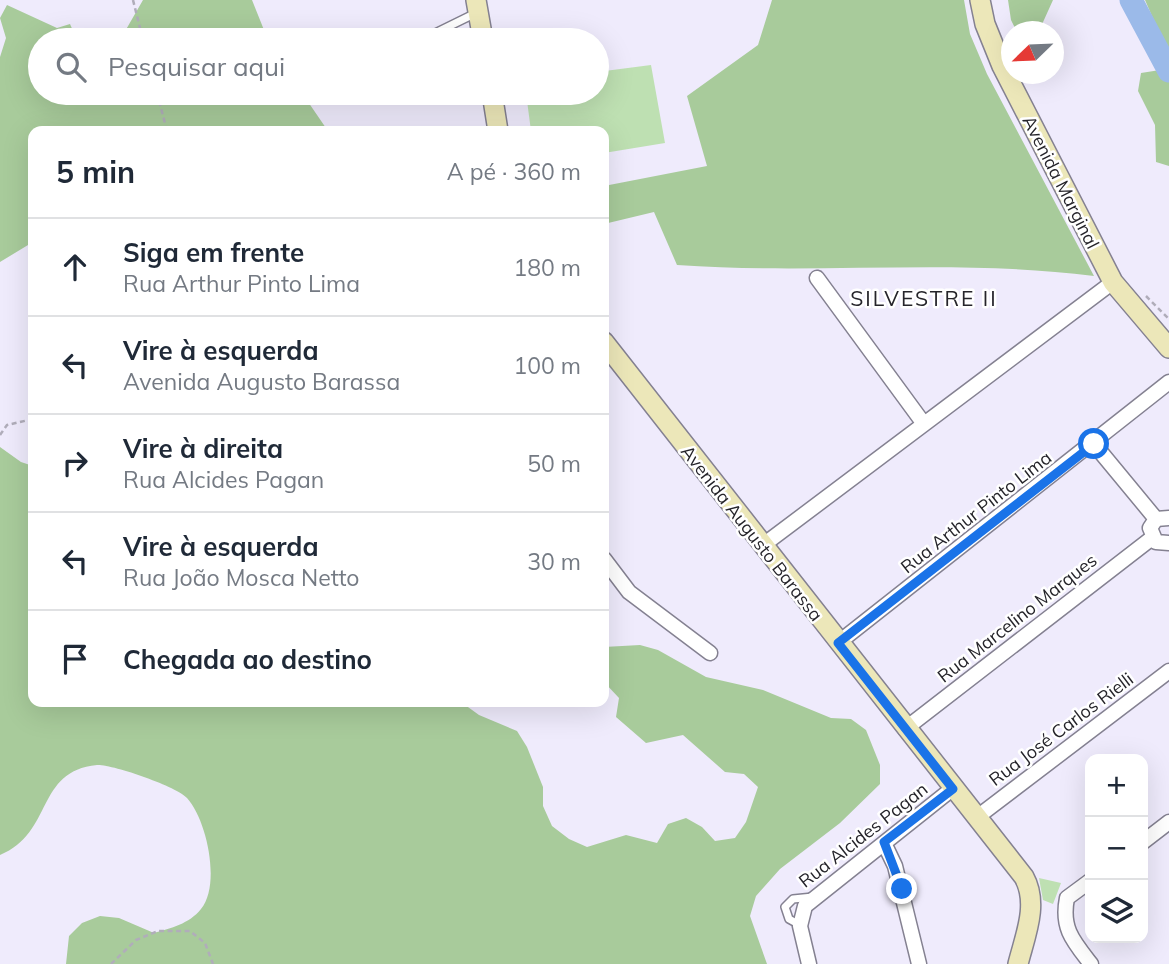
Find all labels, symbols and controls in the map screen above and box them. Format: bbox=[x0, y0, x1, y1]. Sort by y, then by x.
north arrow bbox=[1001, 21, 1064, 84]
search box bbox=[28, 28, 609, 105]
icon: search bbox=[52, 48, 90, 86]
text: Pesquisar aqui bbox=[108, 50, 285, 83]
street label: Avenida Marginal bbox=[1017, 111, 1105, 253]
text: 5 min bbox=[56, 153, 135, 191]
text: A pé · 360 m bbox=[447, 157, 581, 186]
text: Siga em frente bbox=[123, 236, 304, 269]
icon: ahead bbox=[56, 248, 94, 286]
text: 180 m bbox=[513, 253, 581, 282]
text: Rua Arthur Pinto Lima bbox=[123, 269, 360, 298]
district label: SILVESTRE II bbox=[850, 285, 998, 311]
text: Vire à esquerda bbox=[123, 334, 319, 367]
icon: left bbox=[56, 346, 94, 384]
text: 100 m bbox=[513, 351, 581, 380]
text: Avenida Augusto Barassa bbox=[123, 367, 400, 396]
route start bbox=[1078, 428, 1109, 459]
text: Vire à direita bbox=[123, 432, 283, 465]
street label: Avenida Augusto Barassa bbox=[676, 440, 828, 626]
icon: right bbox=[56, 444, 94, 482]
street label: Rua Arthur Pinto Lima bbox=[896, 446, 1056, 578]
text: 50 m bbox=[527, 449, 581, 478]
text: Rua Alcides Pagan bbox=[123, 465, 324, 494]
text: Vire à esquerda bbox=[123, 530, 319, 563]
icon: left bbox=[56, 542, 94, 580]
text: 30 m bbox=[527, 547, 581, 576]
street label: Rua Marcelino Marques bbox=[933, 549, 1101, 687]
text: Rua João Mosca Netto bbox=[123, 563, 360, 592]
icon: arrive bbox=[56, 640, 94, 678]
text: Chegada ao destino bbox=[123, 643, 372, 676]
street label: Rua José Carlos Rielli bbox=[984, 667, 1138, 791]
map controls bbox=[1085, 754, 1148, 943]
button: + bbox=[1085, 754, 1148, 817]
street label: Rua Alcides Pagan bbox=[794, 777, 932, 893]
button: − bbox=[1085, 817, 1148, 880]
route end bbox=[886, 873, 917, 904]
button: layers bbox=[1085, 880, 1148, 943]

